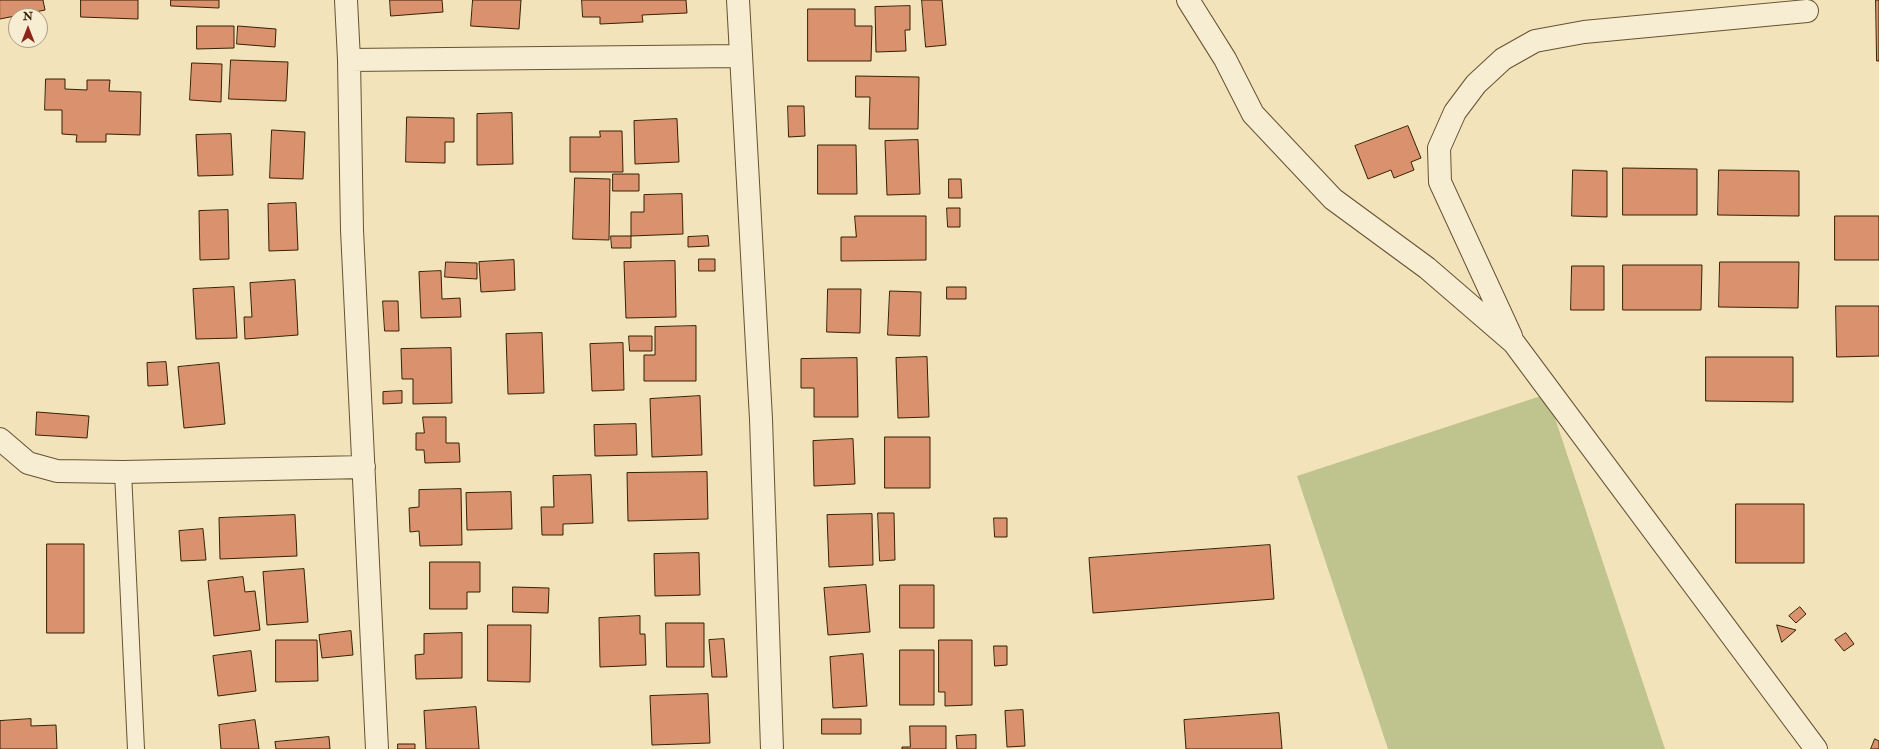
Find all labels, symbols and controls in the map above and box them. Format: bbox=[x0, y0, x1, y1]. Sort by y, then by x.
north arrow bbox=[8, 8, 48, 48]
text: N bbox=[23, 10, 33, 23]

